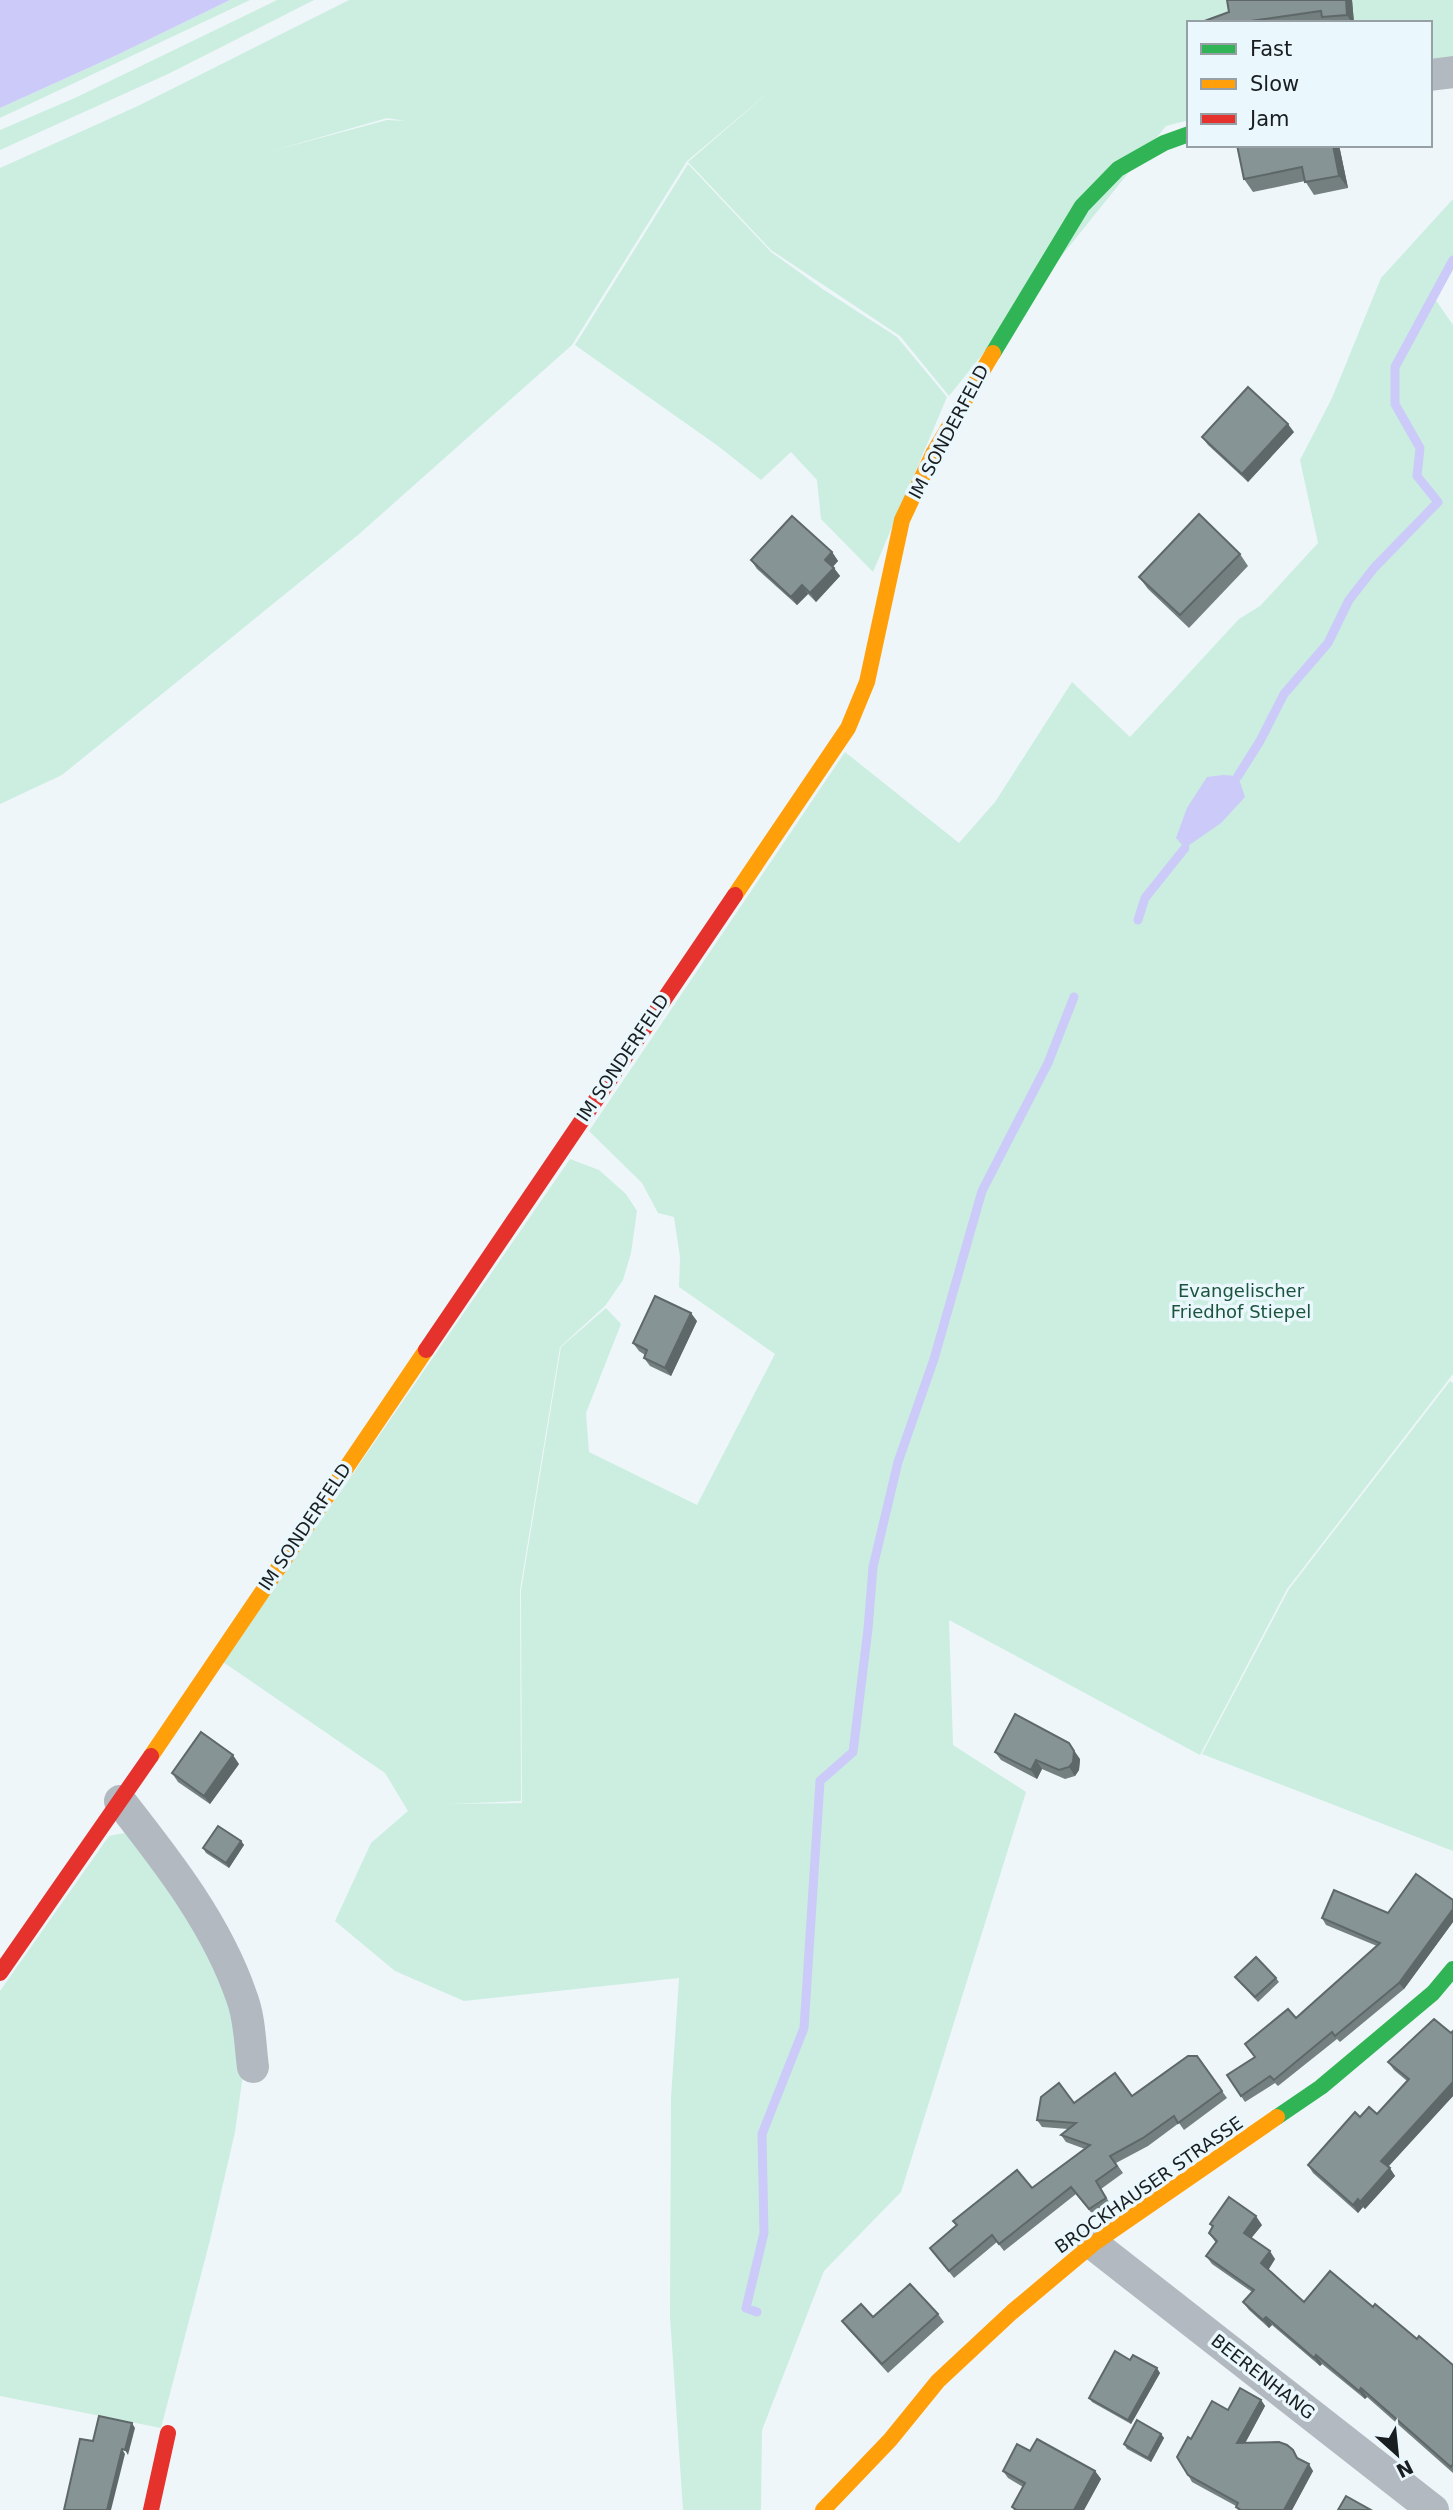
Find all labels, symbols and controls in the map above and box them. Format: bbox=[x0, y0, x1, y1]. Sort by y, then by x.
legend bbox=[1187, 21, 1432, 147]
text: Fast bbox=[1250, 37, 1292, 61]
text: Slow bbox=[1250, 72, 1299, 96]
text: Jam bbox=[1248, 107, 1290, 131]
street label: IM SONDERFELD bbox=[904, 361, 993, 502]
street label: IM SONDERFELD bbox=[572, 990, 673, 1125]
park label: Evangelischer Friedhof Stiepel bbox=[1171, 1280, 1311, 1322]
street label: IM SONDERFELD bbox=[254, 1459, 355, 1594]
street label: BROCKHAUSER STRASSE bbox=[1051, 2112, 1247, 2257]
street label: BEERENHANG bbox=[1207, 2330, 1319, 2424]
north arrow bbox=[1362, 2419, 1432, 2489]
text: N bbox=[1393, 2456, 1417, 2483]

